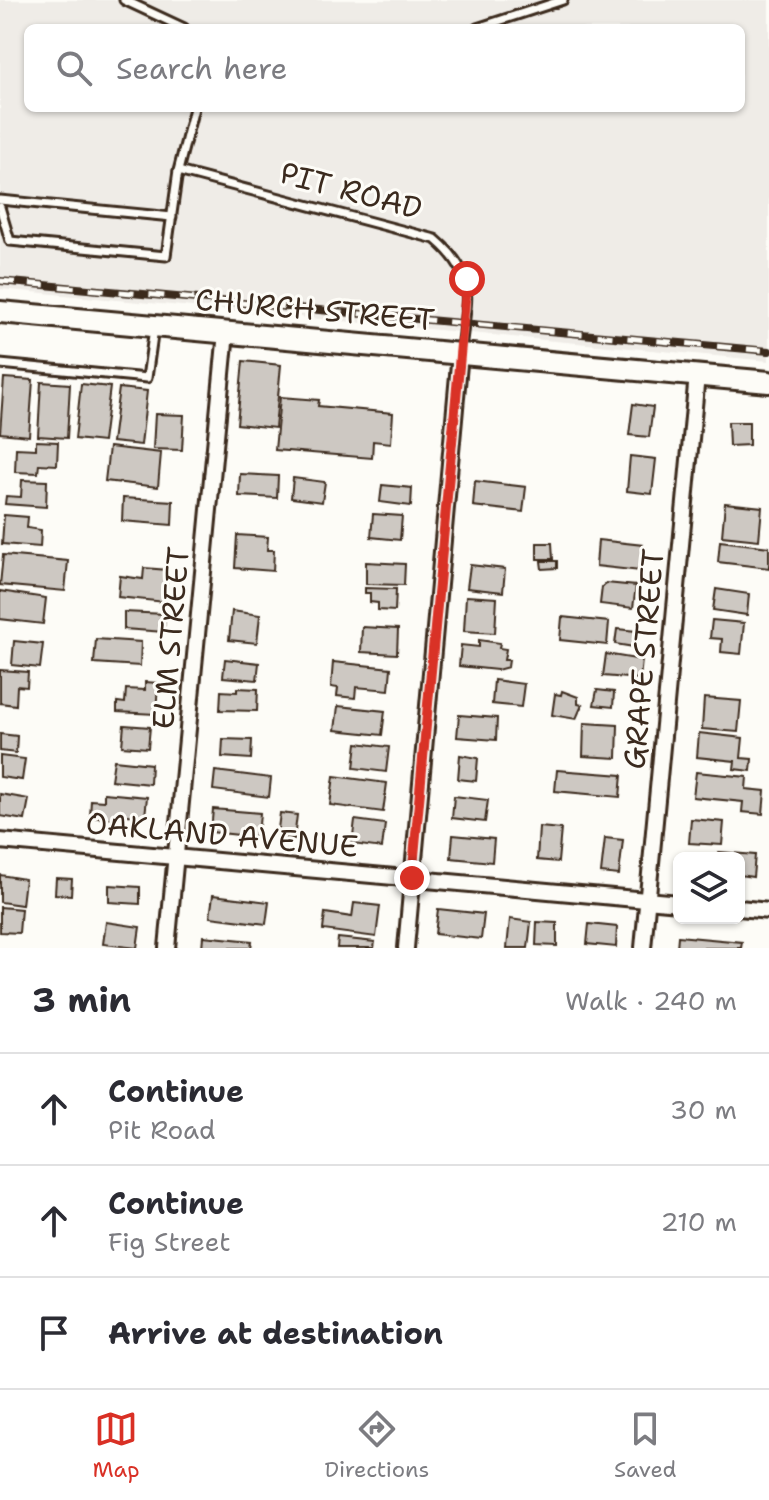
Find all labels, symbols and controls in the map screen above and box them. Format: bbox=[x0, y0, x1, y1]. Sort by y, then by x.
search box bbox=[24, 24, 745, 112]
icon: search bbox=[52, 46, 96, 90]
text: Search here bbox=[116, 48, 287, 89]
street label: PIT ROAD bbox=[276, 152, 427, 229]
route start bbox=[449, 261, 485, 297]
street label: CHURCH STREET bbox=[194, 279, 437, 340]
street label: ELM STREET bbox=[142, 545, 199, 731]
street label: GRAPE STREET bbox=[613, 547, 674, 771]
street label: OAKLAND AVENUE bbox=[84, 802, 360, 867]
map controls bbox=[673, 852, 745, 924]
button: layers bbox=[673, 852, 745, 924]
route end bbox=[394, 860, 430, 896]
text: 3 min bbox=[32, 977, 131, 1023]
text: Walk · 240 m bbox=[565, 983, 737, 1018]
text: Continue bbox=[108, 1071, 244, 1112]
icon: ahead bbox=[32, 1087, 76, 1131]
text: 30 m bbox=[670, 1092, 737, 1127]
text: Pit Road bbox=[108, 1112, 216, 1147]
text: Continue bbox=[108, 1183, 244, 1224]
icon: ahead bbox=[32, 1199, 76, 1243]
text: 210 m bbox=[660, 1204, 737, 1239]
text: Fig Street bbox=[108, 1224, 231, 1259]
icon: arrive bbox=[32, 1311, 76, 1355]
text: Arrive at destination bbox=[108, 1313, 443, 1354]
tab: Map bbox=[92, 1407, 140, 1484]
tab: Directions bbox=[324, 1407, 429, 1484]
tab: Saved bbox=[614, 1407, 677, 1484]

